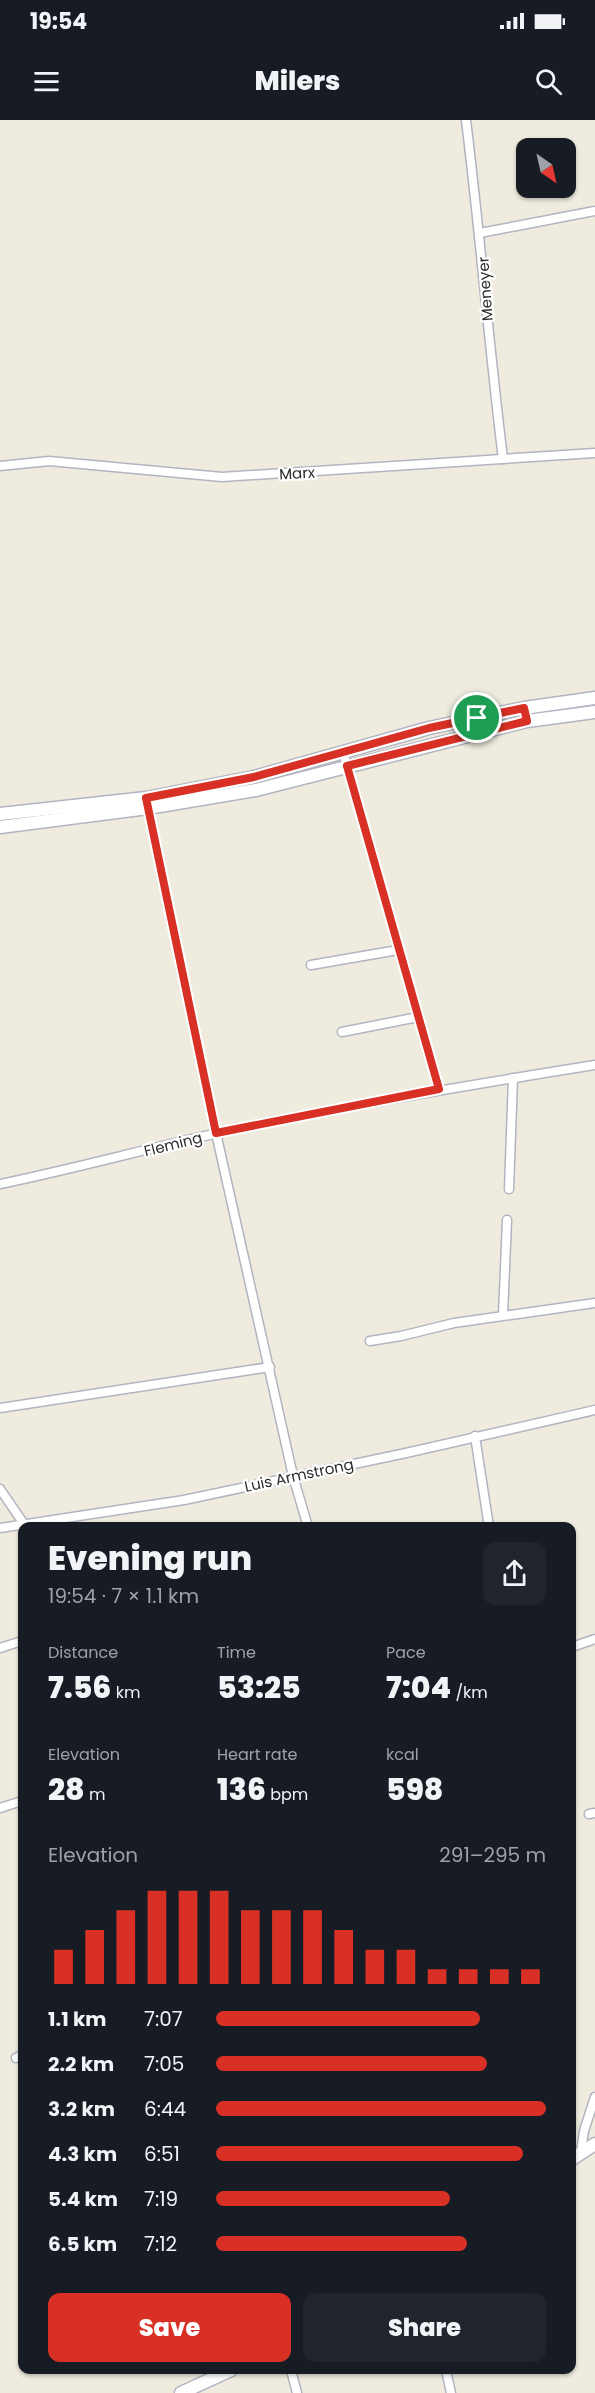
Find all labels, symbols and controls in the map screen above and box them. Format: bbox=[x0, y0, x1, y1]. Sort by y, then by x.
text: 19:54 bbox=[30, 6, 87, 37]
text: Milers bbox=[255, 62, 340, 99]
icon: menu bbox=[30, 65, 63, 98]
icon: search bbox=[532, 65, 565, 98]
north arrow bbox=[516, 138, 576, 198]
map controls bbox=[516, 138, 576, 198]
street label: Meneyer bbox=[472, 256, 498, 322]
street label: Marx bbox=[279, 462, 315, 484]
pin bbox=[451, 692, 502, 743]
icon: arrive bbox=[460, 701, 493, 734]
street label: Fleming bbox=[142, 1127, 204, 1161]
street label: Luis Armstrong bbox=[243, 1453, 355, 1497]
text: Evening run bbox=[48, 1535, 252, 1582]
button: share bbox=[483, 1542, 546, 1605]
text: 19:54 · 7 × 1.1 km bbox=[48, 1582, 199, 1610]
text: Distance bbox=[48, 1641, 118, 1664]
text: Time bbox=[217, 1641, 256, 1664]
text: Pace bbox=[386, 1641, 426, 1664]
text: 7.56 bbox=[48, 1666, 111, 1709]
text: 53:25 bbox=[217, 1666, 301, 1709]
text: 7:04 bbox=[386, 1666, 451, 1709]
text: km bbox=[111, 1681, 140, 1704]
text: /km bbox=[451, 1681, 488, 1704]
text: Elevation bbox=[48, 1743, 120, 1766]
text: Heart rate bbox=[217, 1743, 297, 1766]
text: kcal bbox=[386, 1743, 419, 1766]
text: 28 bbox=[48, 1768, 85, 1811]
text: 136 bbox=[217, 1768, 266, 1811]
text: 598 bbox=[386, 1768, 443, 1811]
text: m bbox=[85, 1783, 105, 1806]
text: bpm bbox=[266, 1783, 308, 1806]
text: Elevation bbox=[48, 1841, 138, 1869]
text: 291–295 m bbox=[439, 1841, 546, 1869]
text: 1.1 km bbox=[48, 2005, 106, 2033]
text: 7:07 bbox=[144, 2005, 183, 2033]
text: 2.2 km bbox=[48, 2050, 114, 2078]
text: 7:05 bbox=[144, 2050, 184, 2078]
text: 3.2 km bbox=[48, 2095, 115, 2123]
text: 6:44 bbox=[144, 2095, 186, 2123]
text: 4.3 km bbox=[48, 2140, 117, 2168]
text: 6:51 bbox=[144, 2140, 180, 2168]
text: 5.4 km bbox=[48, 2185, 118, 2213]
text: 7:19 bbox=[144, 2185, 178, 2213]
text: 6.5 km bbox=[48, 2230, 117, 2258]
text: 7:12 bbox=[144, 2230, 177, 2258]
button: Save bbox=[48, 2293, 291, 2362]
button: Share bbox=[303, 2293, 546, 2362]

